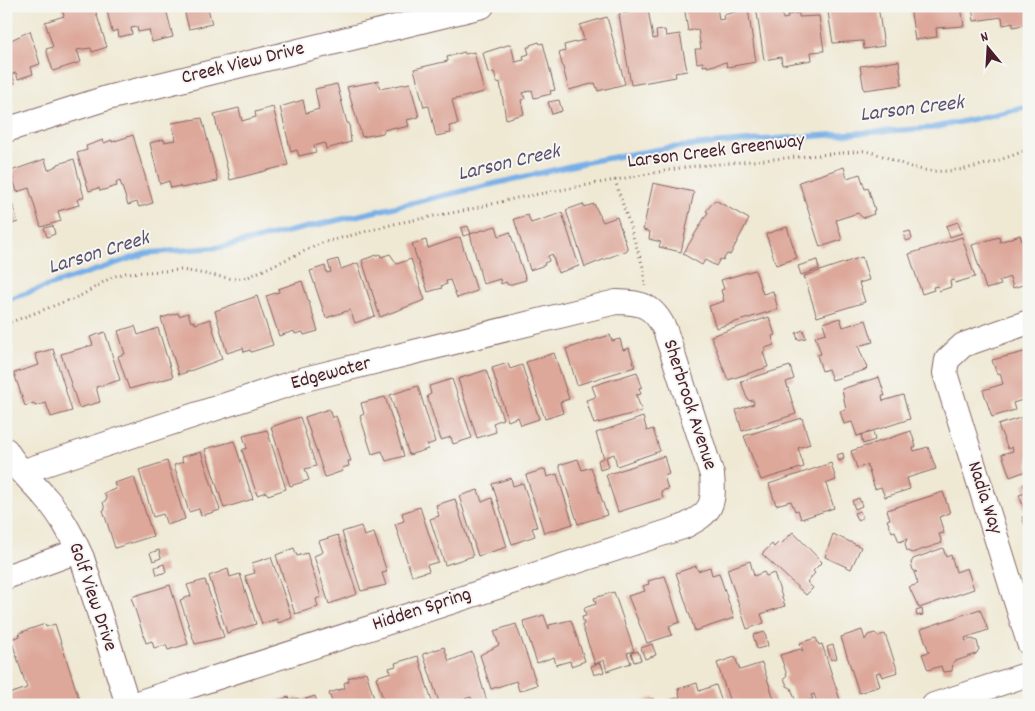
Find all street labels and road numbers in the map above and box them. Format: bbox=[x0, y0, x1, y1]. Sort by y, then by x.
street label: Creek View Drive bbox=[179, 35, 308, 93]
street label: Larson Creek Greenway bbox=[626, 127, 807, 177]
street label: Sherbrook Avenue bbox=[655, 336, 723, 474]
street label: Edgewater bbox=[288, 350, 375, 398]
street label: Nadia Way bbox=[959, 458, 1009, 539]
street label: Golf View Drive bbox=[60, 539, 124, 655]
street label: Hidden Spring bbox=[369, 581, 475, 639]

